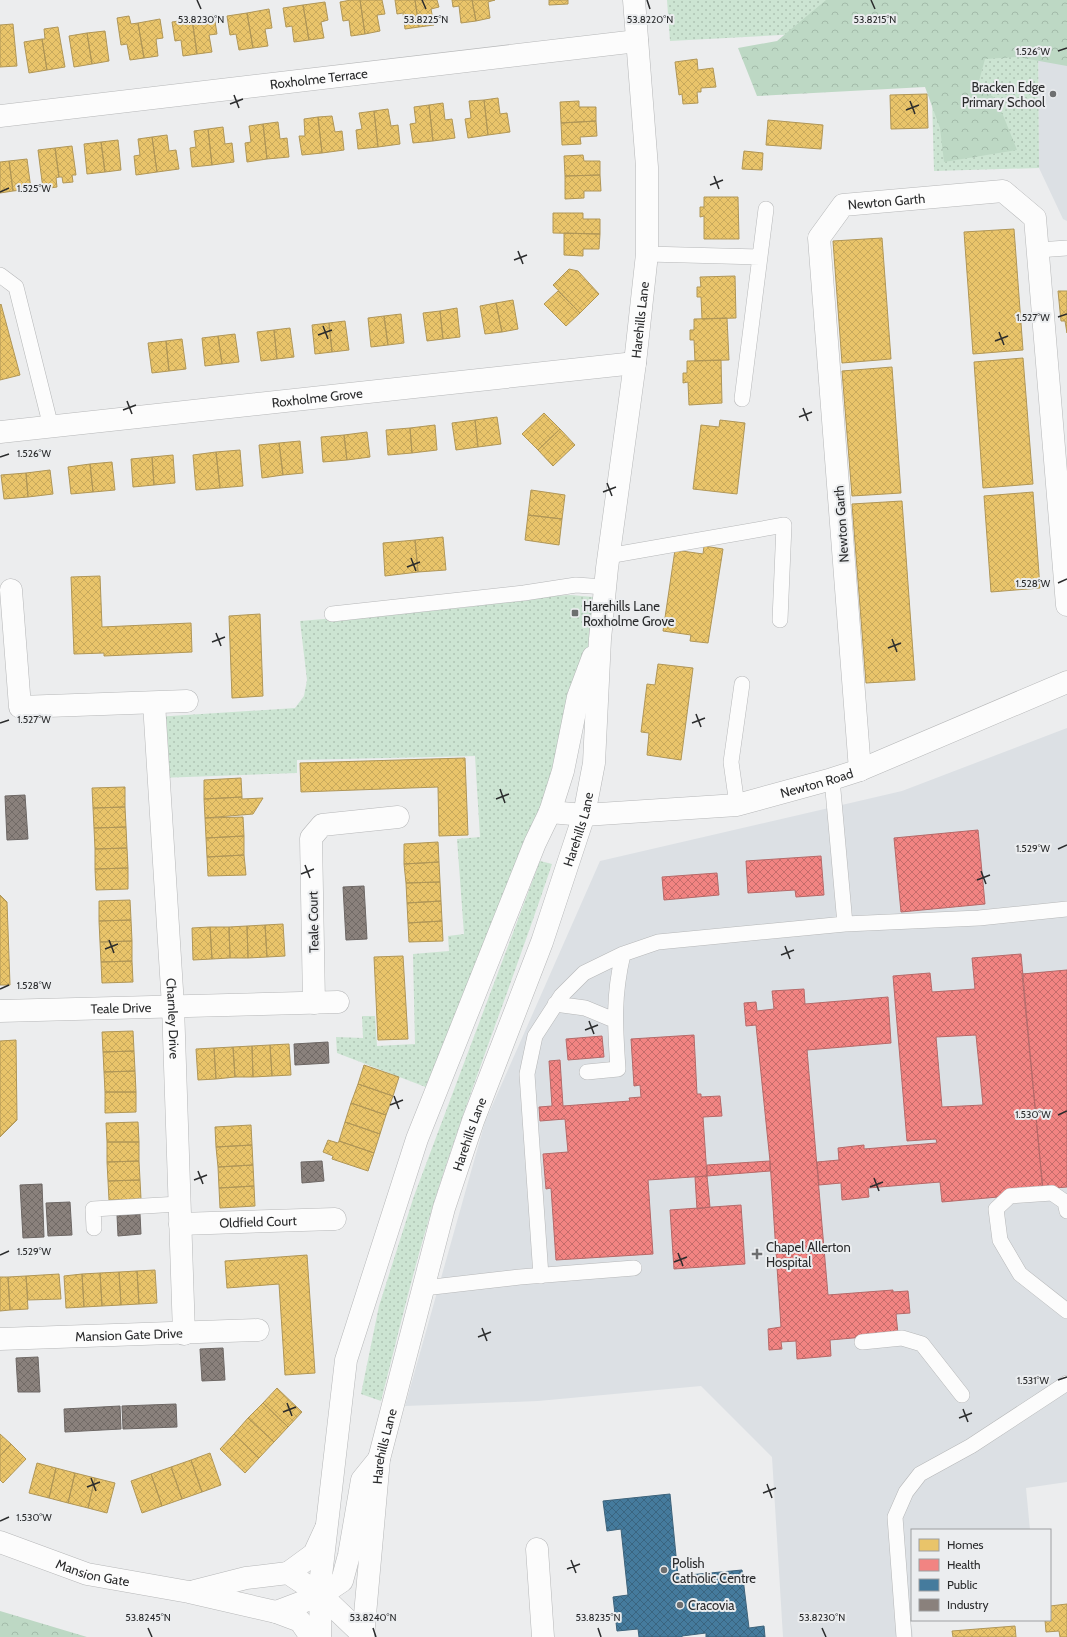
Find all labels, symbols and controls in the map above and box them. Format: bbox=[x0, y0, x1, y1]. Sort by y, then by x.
text: 53.8230°N bbox=[178, 13, 224, 26]
text: 53.8225°N bbox=[404, 13, 448, 26]
text: 53.8220°N bbox=[627, 13, 673, 26]
text: 53.8215°N bbox=[854, 13, 896, 26]
text: 1.526°W bbox=[1016, 45, 1051, 58]
street label: Roxholme Terrace bbox=[269, 65, 369, 92]
place label: Bracken Edge Primary School bbox=[962, 79, 1045, 110]
marker: Bracken Edge Primary School bbox=[1048, 89, 1058, 99]
text: 1.525°W bbox=[17, 182, 51, 195]
street label: Newton Garth bbox=[847, 190, 926, 213]
street label: Harehills Lane bbox=[628, 280, 652, 359]
text: 1.527°W bbox=[1016, 311, 1050, 324]
street label: Roxholme Grove bbox=[271, 385, 364, 410]
text: 1.526°W bbox=[17, 447, 52, 460]
street label: Newton Garth bbox=[830, 485, 852, 563]
text: 1.528°W bbox=[1016, 577, 1051, 590]
place label: Harehills Lane Roxholme Grove bbox=[583, 598, 675, 629]
marker: Harehills Lane Roxholme Grove bbox=[570, 608, 580, 618]
text: 1.527°W bbox=[17, 713, 51, 726]
street label: Newton Road bbox=[778, 765, 855, 801]
street label: Harehills Lane bbox=[560, 790, 596, 869]
text: 1.529°W bbox=[1016, 842, 1051, 855]
street label: Teale Court bbox=[304, 890, 322, 953]
street label: Charnley Drive bbox=[163, 977, 183, 1059]
text: 1.528°W bbox=[17, 979, 52, 992]
street label: Teale Drive bbox=[90, 999, 152, 1017]
street label: Harehills Lane bbox=[449, 1095, 489, 1173]
text: 1.530°W bbox=[1015, 1108, 1051, 1121]
street label: Oldfield Court bbox=[219, 1212, 297, 1231]
place label: Chapel Allerton Hospital bbox=[766, 1239, 851, 1270]
text: 1.529°W bbox=[17, 1245, 52, 1258]
marker: Chapel Allerton Hospital bbox=[751, 1248, 763, 1260]
street label: Mansion Gate Drive bbox=[75, 1325, 183, 1344]
text: 1.531°W bbox=[1017, 1374, 1049, 1387]
street label: Harehills Lane bbox=[369, 1407, 400, 1485]
text: 1.530°W bbox=[16, 1511, 52, 1524]
legend bbox=[911, 1529, 1051, 1621]
text: Homes bbox=[947, 1537, 984, 1552]
street label: Mansion Gate bbox=[54, 1555, 131, 1589]
place label: Polish Catholic Centre bbox=[672, 1555, 756, 1586]
text: Health bbox=[947, 1557, 981, 1572]
marker: Polish Catholic Centre bbox=[659, 1565, 669, 1575]
text: Public bbox=[947, 1577, 978, 1592]
place label: Cracovia bbox=[688, 1597, 735, 1613]
text: Industry bbox=[947, 1597, 988, 1612]
marker: Cracovia bbox=[675, 1600, 685, 1610]
text: 53.8245°N bbox=[125, 1611, 171, 1624]
text: 53.8240°N bbox=[350, 1611, 396, 1624]
text: 53.8235°N bbox=[576, 1611, 620, 1624]
text: 53.8230°N bbox=[799, 1611, 845, 1624]

